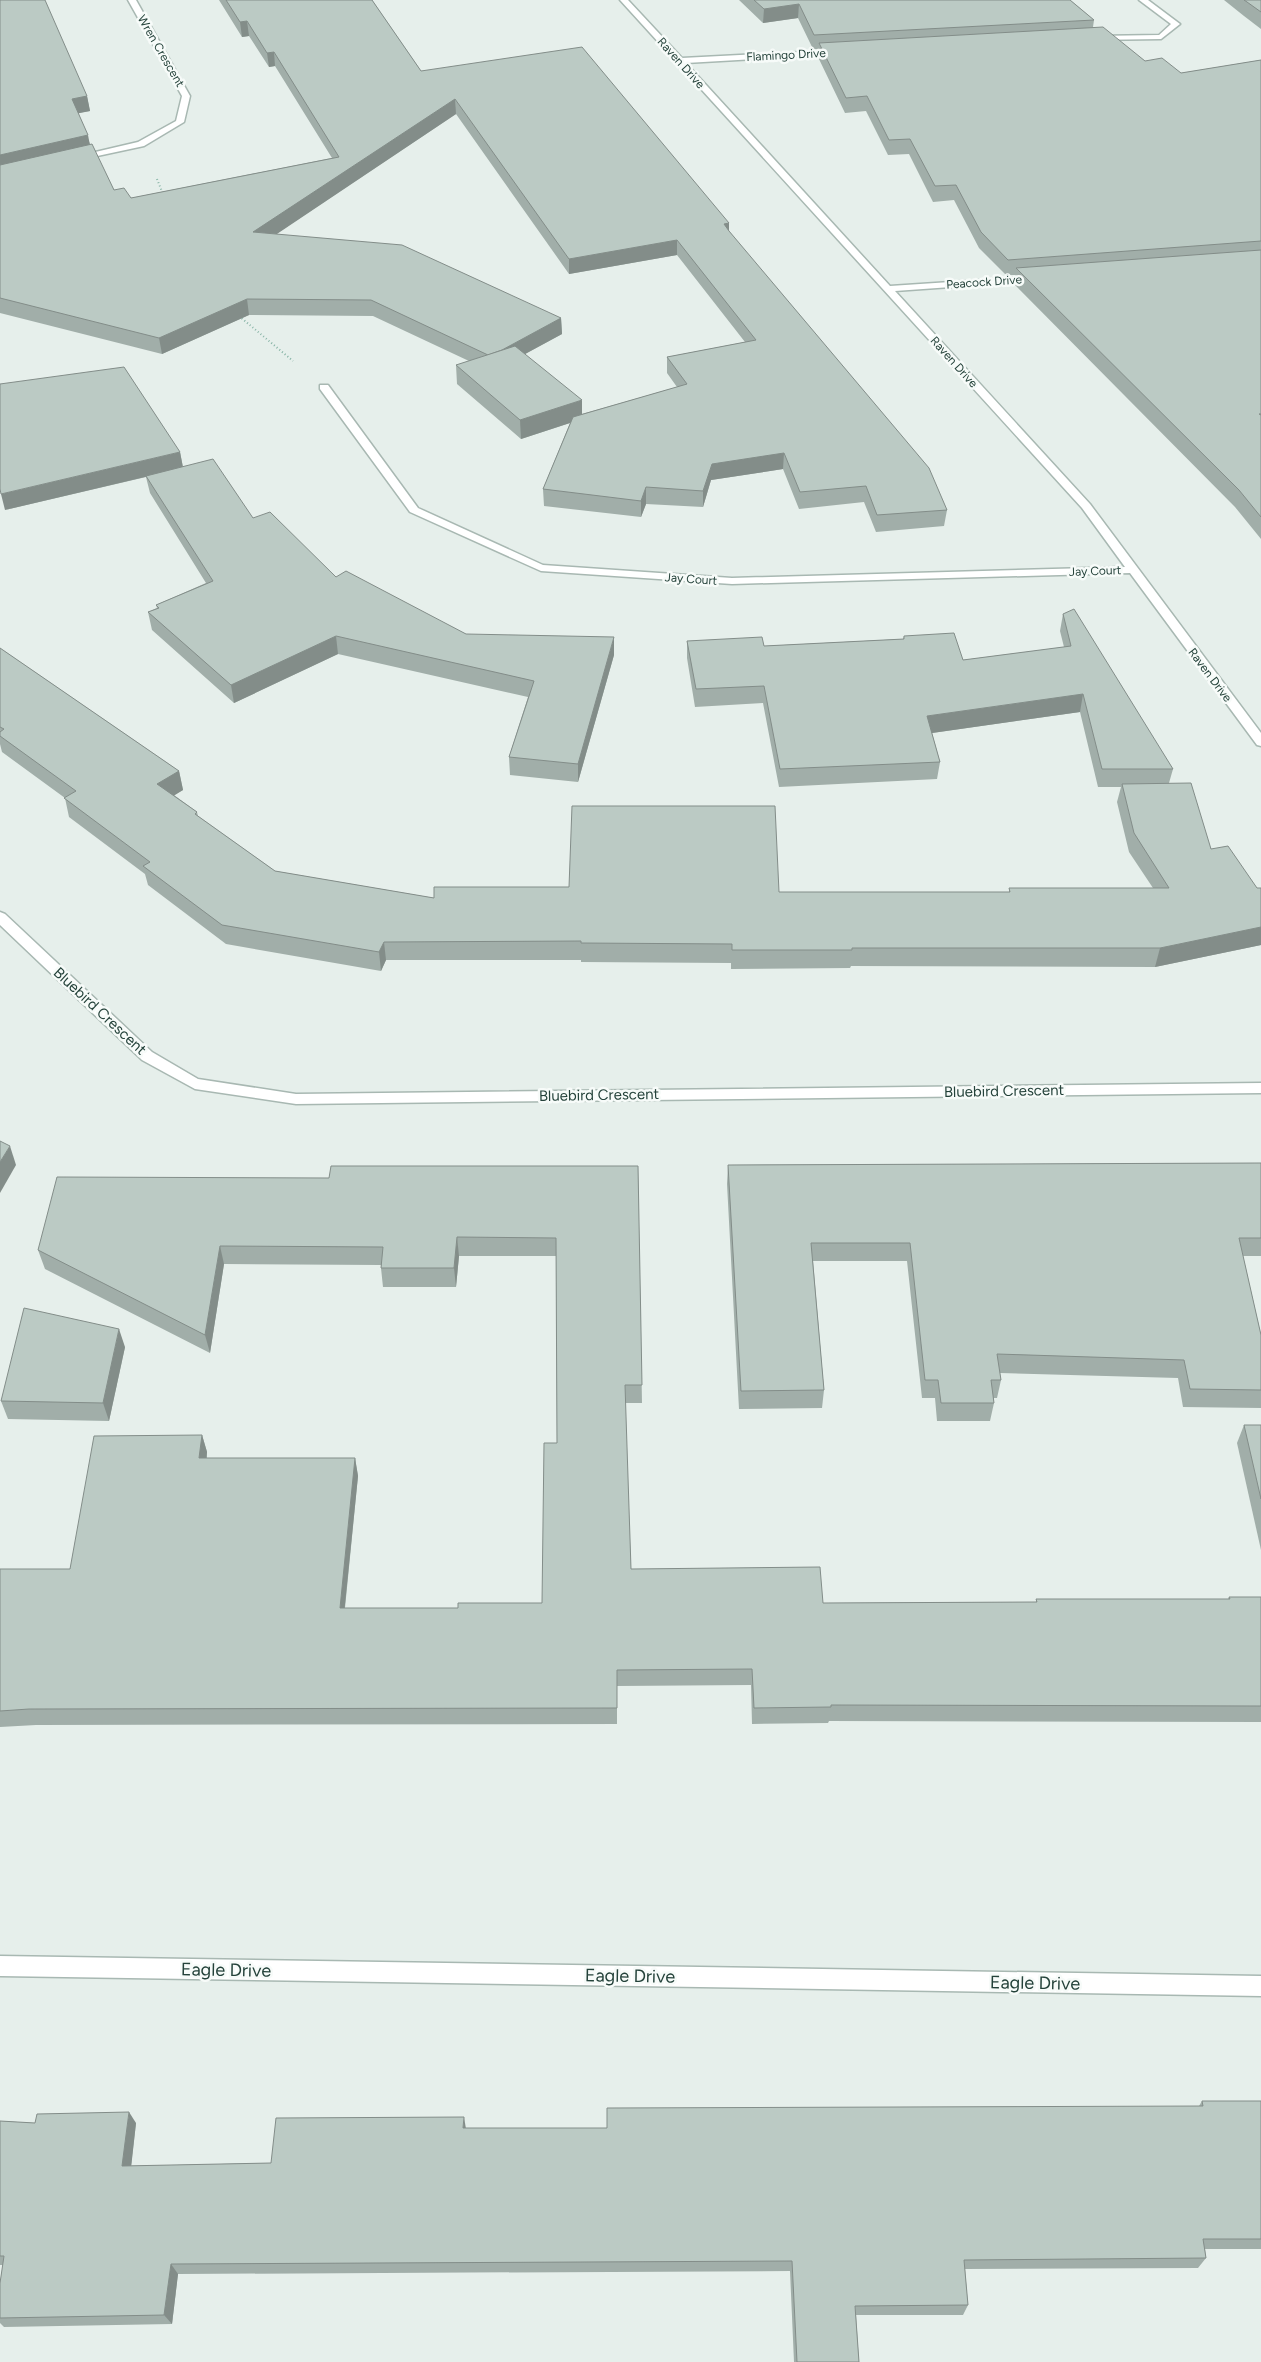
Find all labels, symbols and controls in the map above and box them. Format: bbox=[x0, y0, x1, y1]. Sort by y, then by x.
street label: Wren Crescent bbox=[135, 12, 188, 90]
street label: Raven Drive bbox=[655, 35, 708, 92]
street label: Flamingo Drive bbox=[746, 46, 827, 64]
street label: Peacock Drive bbox=[946, 272, 1023, 292]
street label: Raven Drive bbox=[928, 334, 981, 391]
street label: Jay Court bbox=[1069, 563, 1122, 579]
street label: Jay Court bbox=[664, 570, 718, 588]
street label: Raven Drive bbox=[1185, 645, 1235, 705]
street label: Bluebird Crescent bbox=[50, 963, 150, 1059]
street label: Bluebird Crescent bbox=[944, 1081, 1065, 1101]
street label: Bluebird Crescent bbox=[539, 1085, 660, 1105]
street label: Eagle Drive bbox=[181, 1958, 271, 1982]
street label: Eagle Drive bbox=[585, 1964, 675, 1988]
street label: Eagle Drive bbox=[990, 1971, 1080, 1995]

